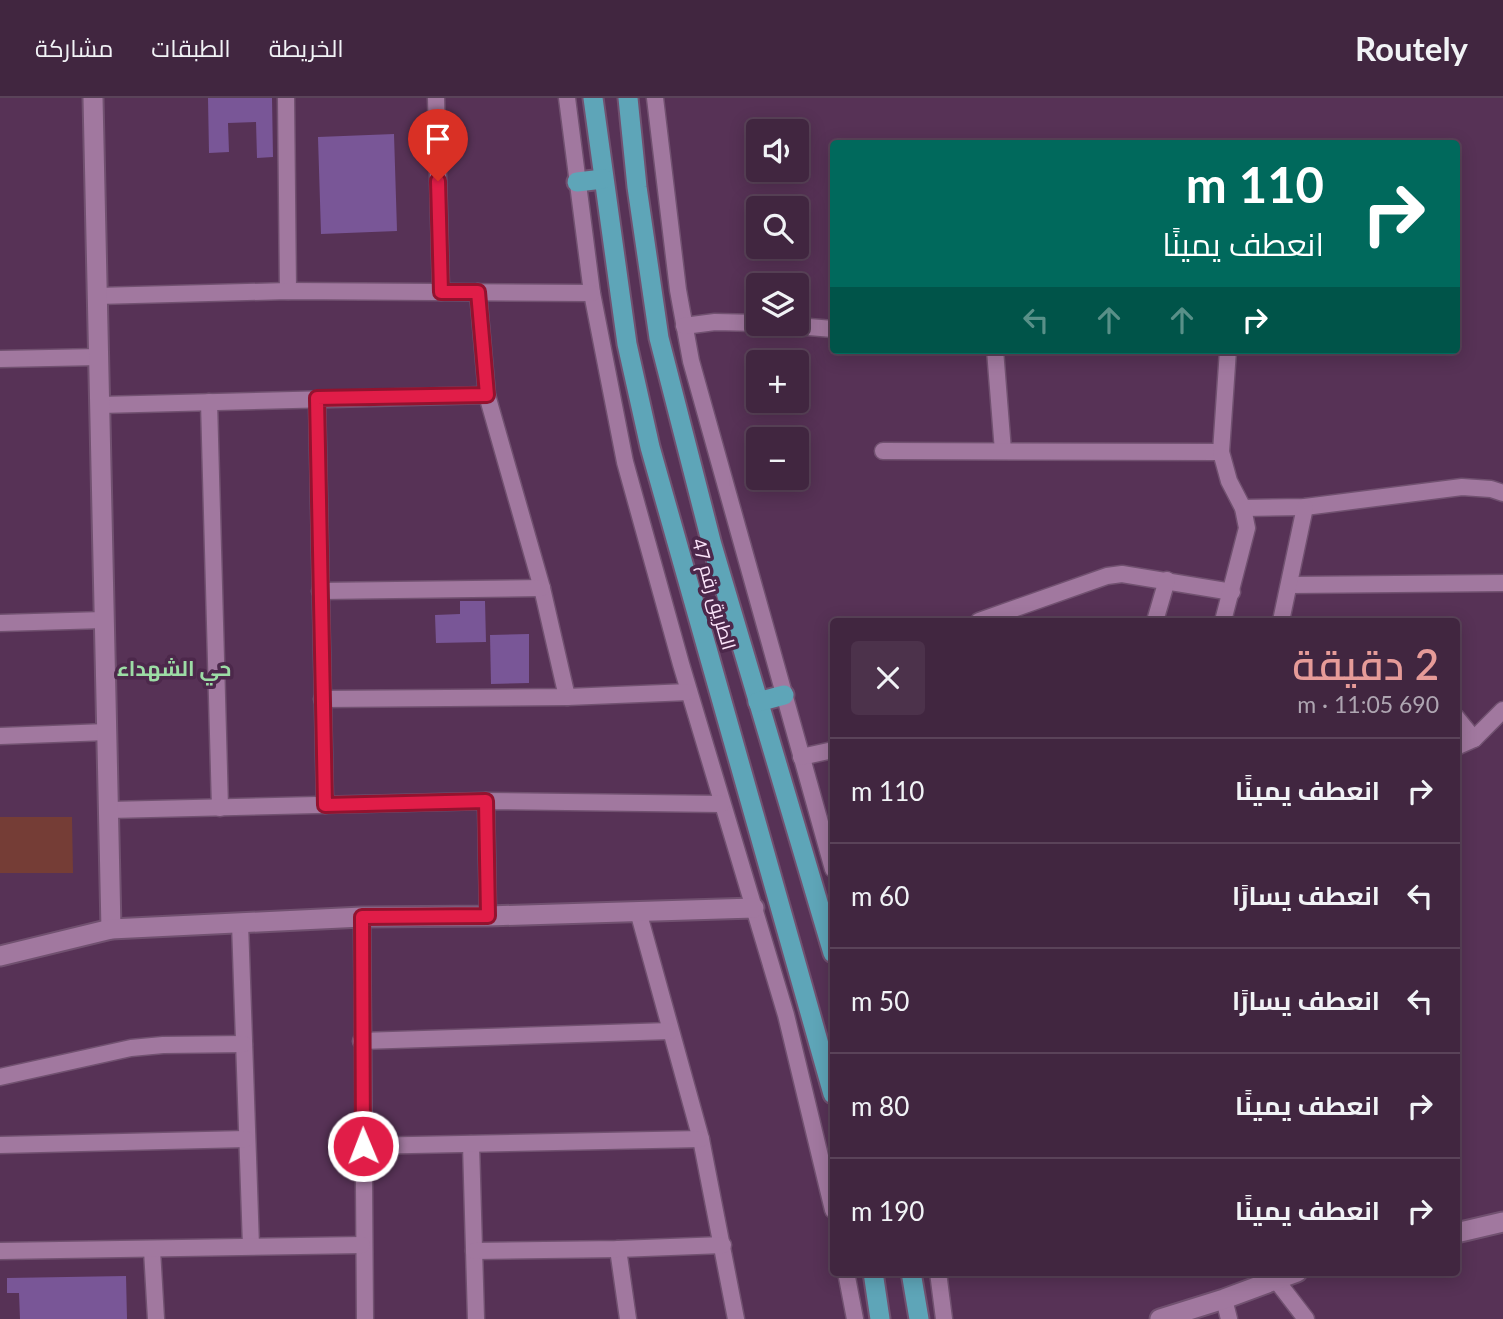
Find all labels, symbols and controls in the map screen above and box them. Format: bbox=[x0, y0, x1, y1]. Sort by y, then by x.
text: Routely bbox=[1355, 28, 1468, 68]
text: مشاركة bbox=[35, 33, 113, 62]
text: الطبقات bbox=[151, 33, 231, 62]
text: الخريطة bbox=[269, 33, 344, 62]
pin bbox=[408, 109, 468, 181]
map controls bbox=[746, 119, 809, 490]
button: sound bbox=[746, 119, 809, 182]
icon: arrive bbox=[419, 120, 457, 158]
text: 110 m bbox=[1186, 155, 1324, 213]
icon: right bbox=[1348, 168, 1439, 259]
button: search bbox=[746, 196, 809, 259]
text: انعطف يمينًا bbox=[1162, 224, 1324, 263]
button: layers bbox=[746, 273, 809, 336]
icon: left bbox=[1017, 301, 1055, 339]
icon: ahead bbox=[1090, 301, 1128, 339]
icon: ahead bbox=[1163, 301, 1201, 339]
icon: right bbox=[1236, 301, 1274, 339]
button: + bbox=[746, 350, 809, 413]
button: − bbox=[746, 427, 809, 490]
street label: الطريق رقم 47 bbox=[685, 536, 741, 653]
text: 2 دقيقة bbox=[1292, 639, 1439, 689]
button: close bbox=[851, 641, 925, 715]
district label: حي الشهداء bbox=[117, 655, 231, 686]
text: 690 m · 11:05 bbox=[1297, 690, 1439, 718]
icon: right bbox=[1401, 772, 1439, 810]
text: انعطف يمينًا bbox=[1235, 774, 1380, 806]
text: 110 m bbox=[851, 775, 924, 807]
icon: left bbox=[1401, 877, 1439, 915]
text: انعطف يسارًا bbox=[1232, 879, 1380, 911]
text: 60 m bbox=[851, 880, 909, 912]
icon: left bbox=[1401, 982, 1439, 1020]
text: انعطف يسارًا bbox=[1232, 984, 1380, 1016]
text: 50 m bbox=[851, 985, 909, 1017]
icon: right bbox=[1401, 1087, 1439, 1125]
text: انعطف يمينًا bbox=[1235, 1089, 1380, 1121]
text: 80 m bbox=[851, 1090, 909, 1122]
position arrow bbox=[326, 1109, 400, 1183]
icon: right bbox=[1401, 1192, 1439, 1230]
text: انعطف يمينًا bbox=[1235, 1194, 1380, 1226]
text: 190 m bbox=[851, 1195, 924, 1227]

